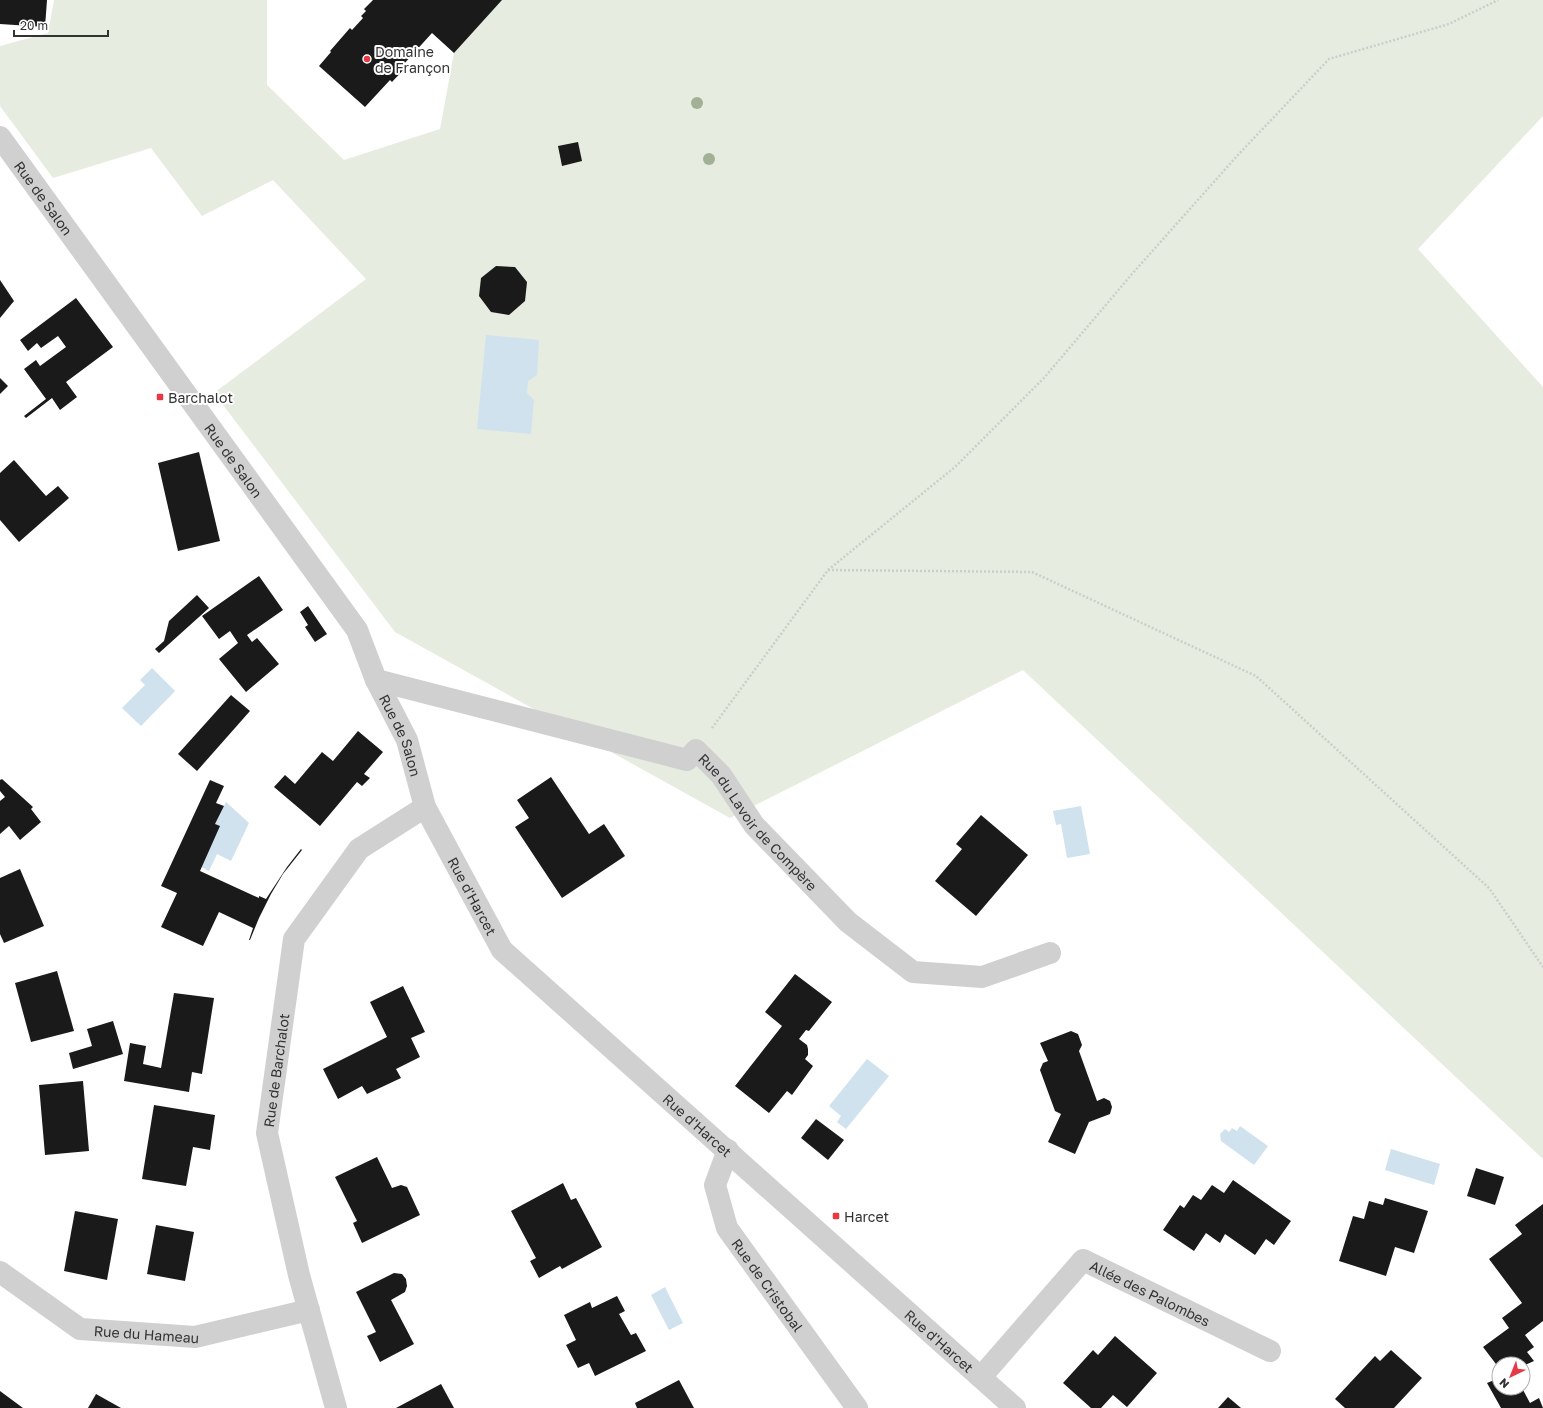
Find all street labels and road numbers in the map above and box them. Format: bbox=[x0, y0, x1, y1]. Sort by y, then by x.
street label: Rue de Salon bbox=[11, 157, 77, 238]
street label: Rue de Salon bbox=[201, 420, 267, 501]
street label: Rue de Salon bbox=[376, 691, 425, 778]
street label: Rue du Lavoir de Compère bbox=[696, 750, 821, 894]
street label: Rue d'Harcet bbox=[445, 854, 501, 938]
street label: Rue de Barchalot bbox=[259, 1012, 292, 1128]
street label: Rue d'Harcet bbox=[660, 1090, 736, 1160]
street label: Rue de Cristobal bbox=[729, 1235, 807, 1335]
street label: Allée des Palombes bbox=[1087, 1256, 1213, 1329]
street label: Rue d'Harcet bbox=[902, 1306, 977, 1376]
street label: Rue du Hameau bbox=[93, 1321, 200, 1346]

